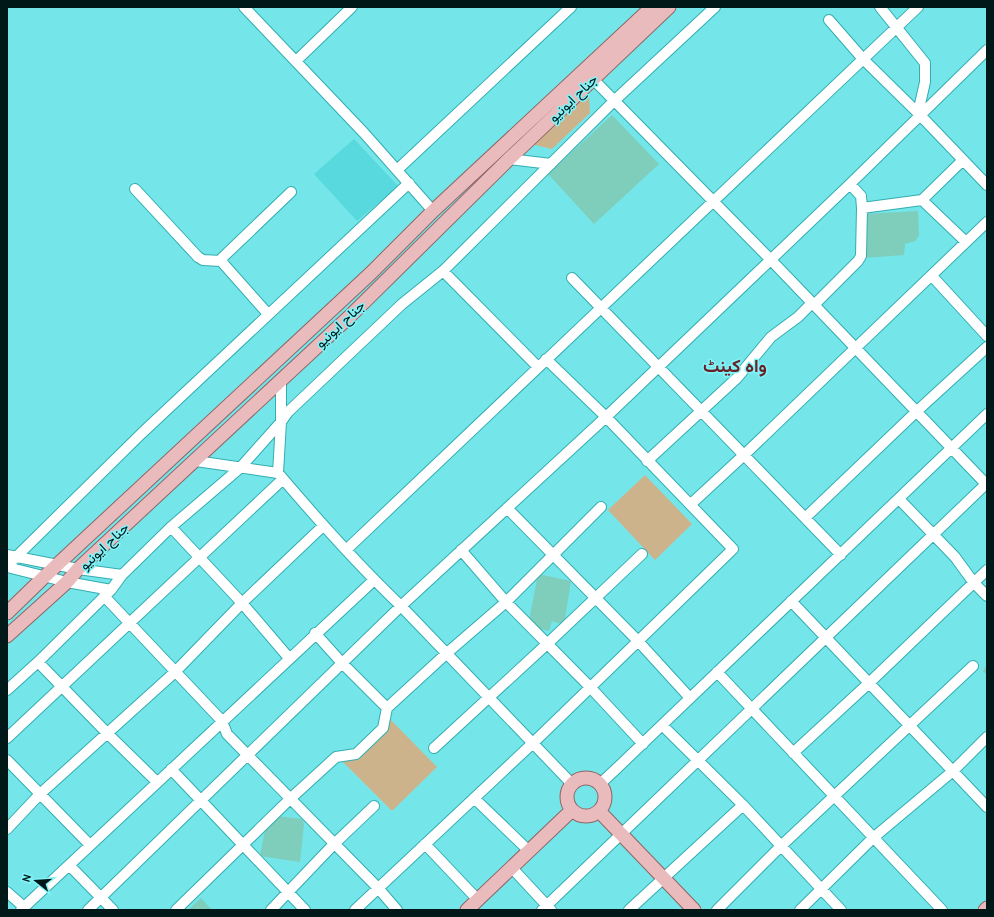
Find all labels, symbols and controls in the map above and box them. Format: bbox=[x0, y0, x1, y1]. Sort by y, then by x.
street label: جناح ایونیو bbox=[545, 70, 603, 127]
street label: جناح ایونیو bbox=[311, 296, 370, 353]
district label: واہ کینٹ bbox=[703, 354, 767, 377]
street label: جناح ایونیو bbox=[75, 518, 134, 575]
north arrow bbox=[16, 861, 56, 901]
text: N bbox=[19, 873, 34, 884]

